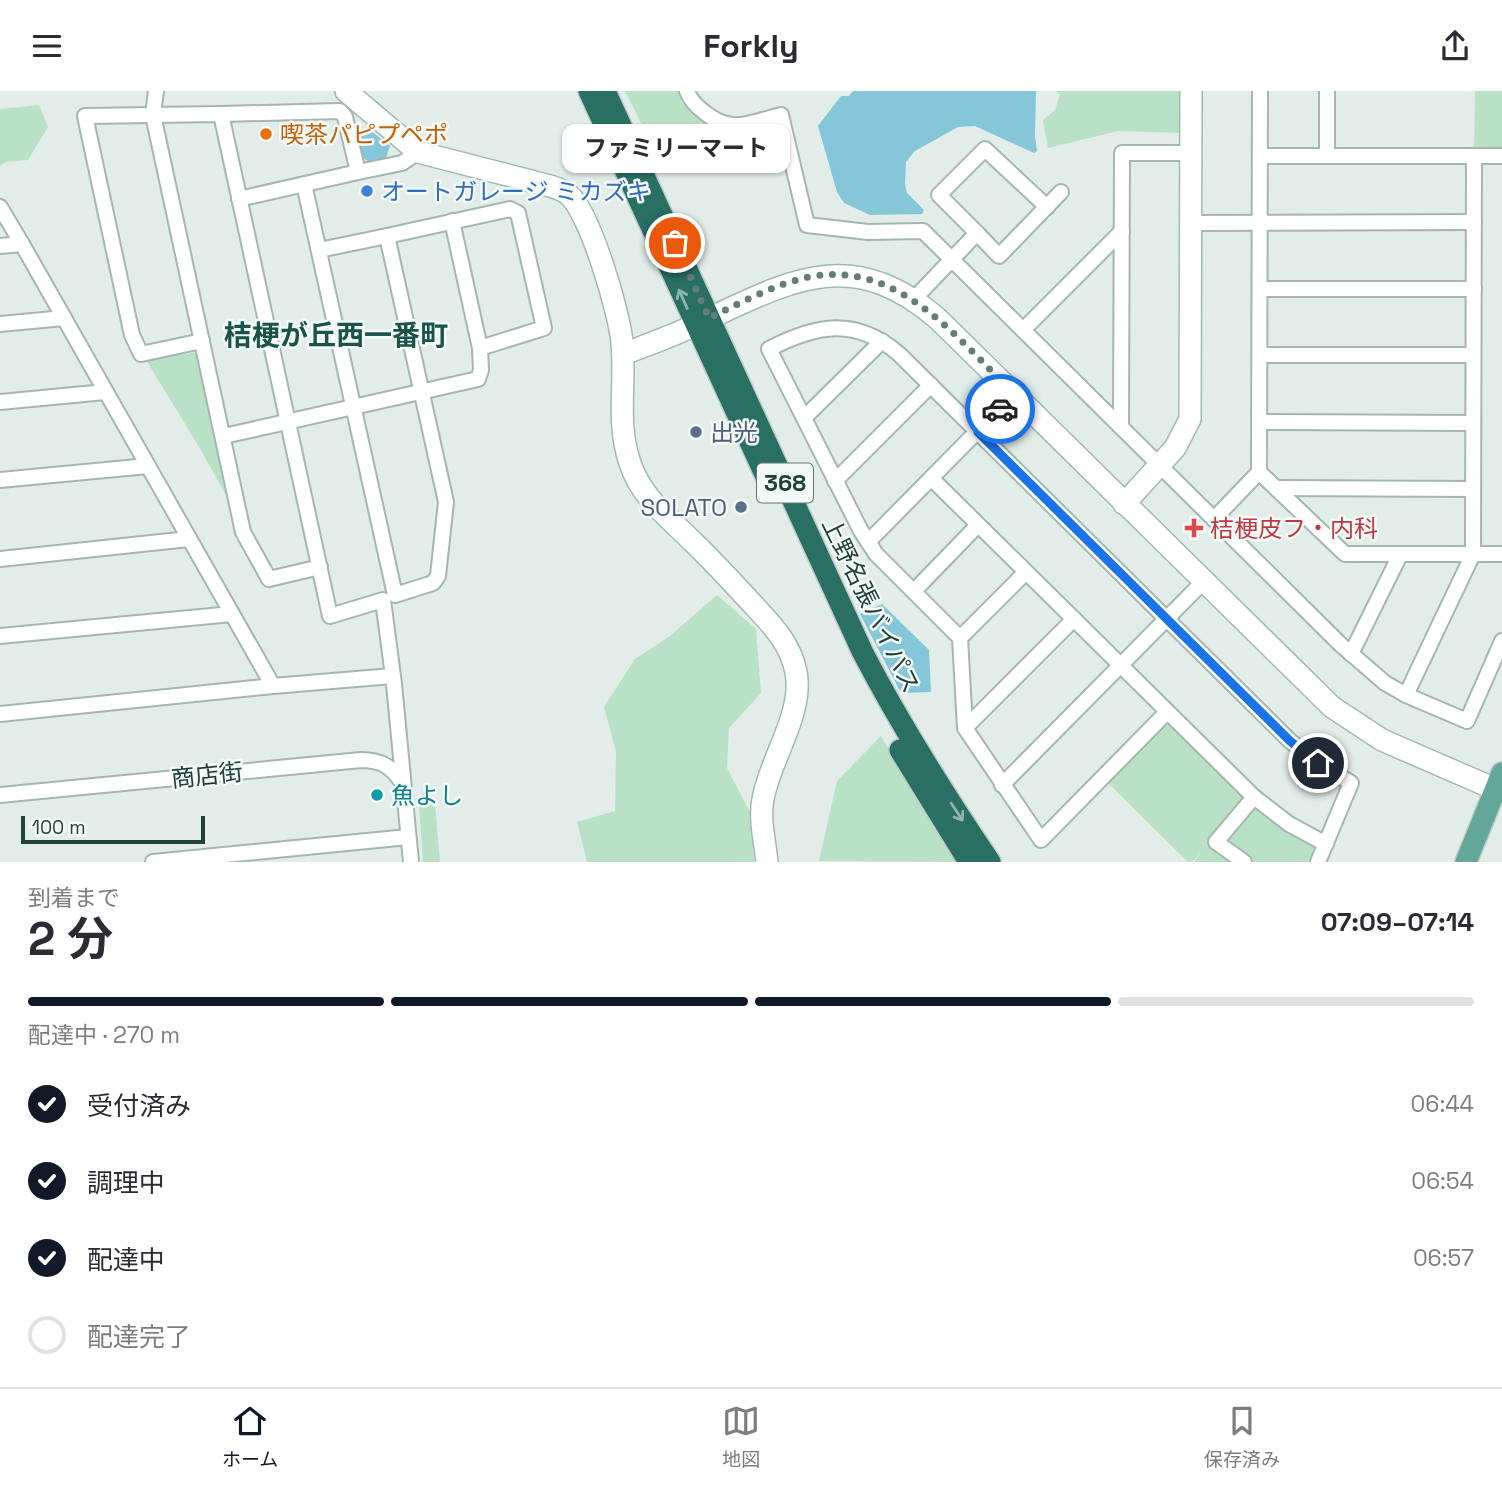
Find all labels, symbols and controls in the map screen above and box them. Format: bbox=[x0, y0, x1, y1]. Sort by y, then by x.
text: Forkly bbox=[703, 26, 799, 66]
icon: menu bbox=[28, 27, 66, 65]
icon: share bbox=[1436, 27, 1474, 65]
place label: 喫茶パピプペポ bbox=[280, 119, 448, 150]
callout: ファミリーマート bbox=[561, 124, 789, 173]
marker: 喫茶パピプペポ bbox=[258, 126, 274, 142]
text: ファミリーマート bbox=[584, 133, 768, 163]
place label: オートガレージ ミカズキ bbox=[381, 176, 651, 207]
marker: オートガレージ ミカズキ bbox=[359, 183, 375, 199]
pin bbox=[645, 213, 705, 273]
icon: bag bbox=[656, 224, 694, 262]
one-way arrow bbox=[676, 289, 689, 311]
district label: 桔梗が丘西一番町 bbox=[224, 317, 448, 353]
courier bbox=[965, 374, 1035, 444]
icon: car bbox=[981, 390, 1019, 428]
place label: 出光 bbox=[710, 417, 758, 448]
marker: 出光 bbox=[688, 424, 704, 440]
road number: 368 bbox=[757, 463, 813, 503]
place label: SOLATO bbox=[640, 492, 727, 523]
marker: SOLATO bbox=[733, 499, 749, 515]
street label: 上野名張バイパス bbox=[815, 512, 927, 698]
place label: 桔梗皮フ・内科 bbox=[1210, 513, 1378, 544]
marker: 桔梗皮フ・内科 bbox=[1184, 518, 1204, 538]
pin bbox=[1288, 733, 1348, 793]
icon: home bbox=[1299, 744, 1337, 782]
street label: 商店街 bbox=[170, 756, 244, 794]
place label: 魚よし bbox=[391, 780, 463, 811]
marker: 魚よし bbox=[369, 787, 385, 803]
one-way arrow bbox=[950, 802, 964, 822]
scale bar bbox=[21, 813, 205, 845]
text: 100 m bbox=[32, 815, 86, 840]
text: 到着まで bbox=[28, 883, 120, 913]
text: 07:09–07:14 bbox=[1321, 905, 1474, 939]
text: 2 分 bbox=[28, 910, 113, 968]
text: 配達中 · 270 m bbox=[28, 1020, 180, 1050]
icon: check bbox=[28, 1085, 66, 1123]
text: 受付済み bbox=[87, 1089, 191, 1123]
text: 06:44 bbox=[1411, 1089, 1474, 1119]
icon: check bbox=[28, 1162, 66, 1200]
text: 調理中 bbox=[87, 1166, 165, 1200]
text: 06:54 bbox=[1411, 1166, 1474, 1196]
icon: check bbox=[28, 1239, 66, 1277]
text: 配達中 bbox=[87, 1243, 165, 1277]
text: 06:57 bbox=[1413, 1243, 1474, 1273]
text: 配達完了 bbox=[87, 1320, 191, 1354]
tab: ホーム bbox=[222, 1402, 278, 1472]
tab: 地図 bbox=[722, 1402, 760, 1472]
tab: 保存済み bbox=[1204, 1402, 1280, 1472]

